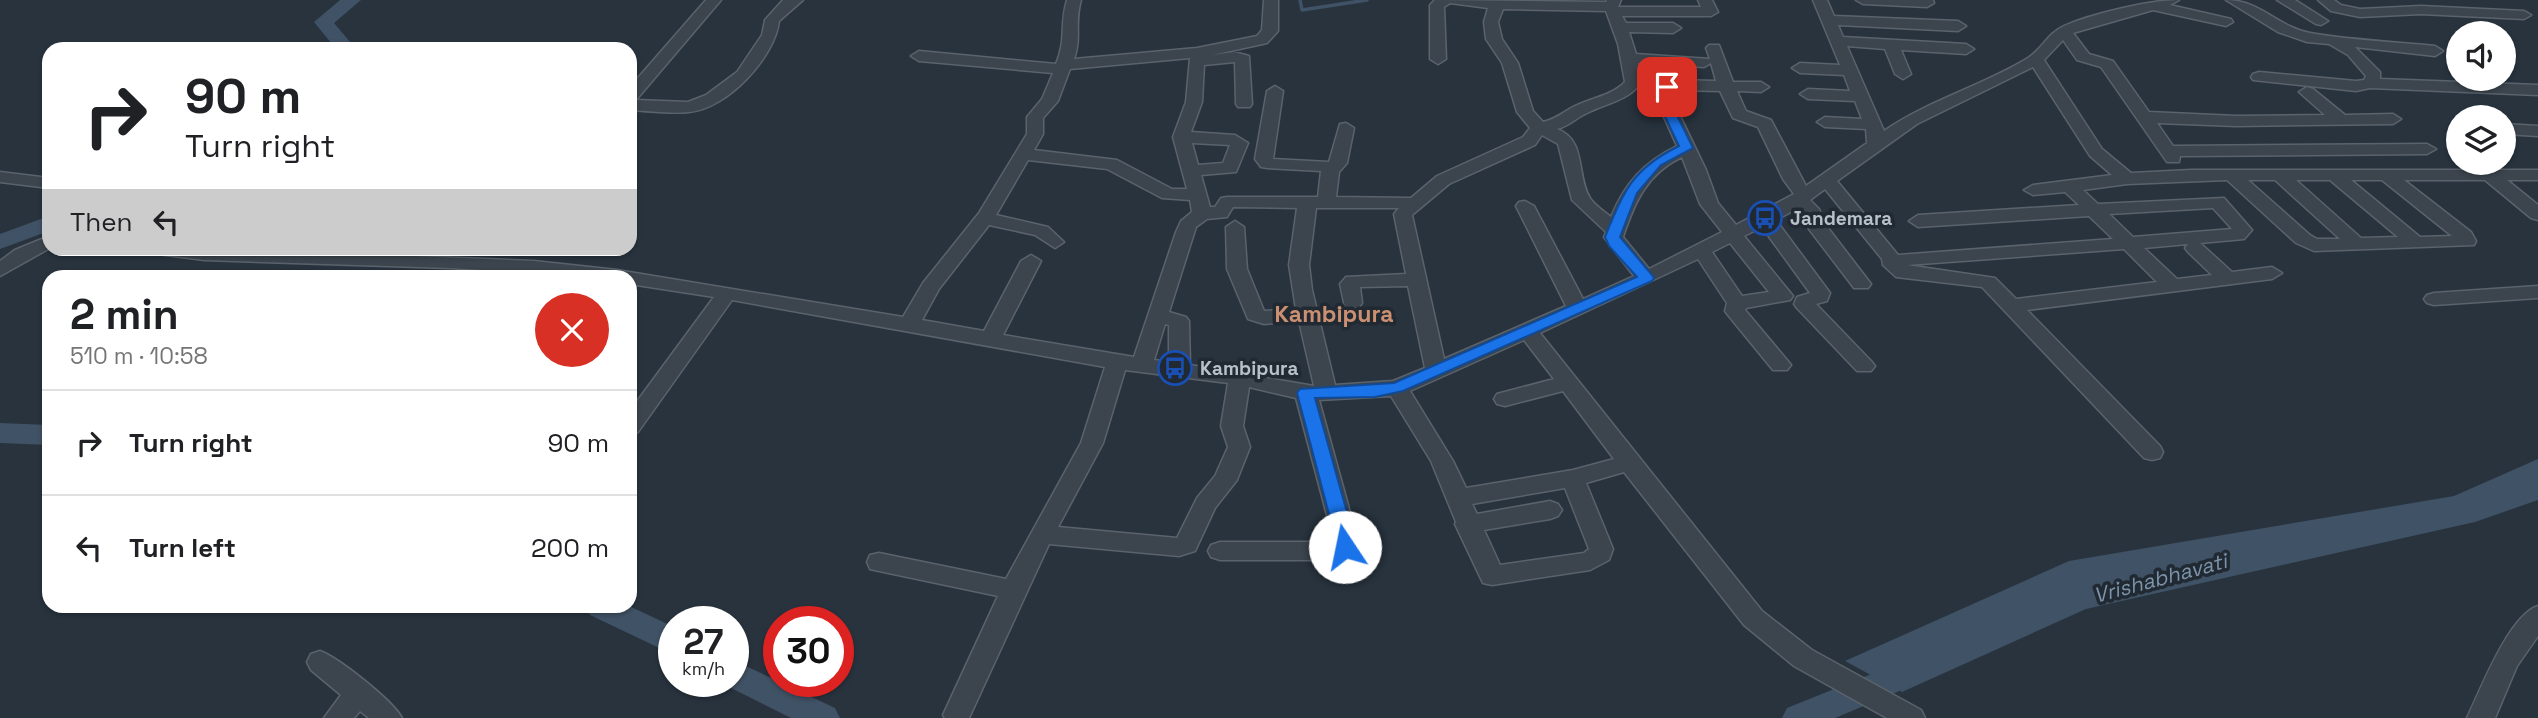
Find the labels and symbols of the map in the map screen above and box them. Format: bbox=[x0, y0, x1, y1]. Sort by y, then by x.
pin bbox=[1637, 57, 1697, 117]
bus stop icon: Jandemara bbox=[1746, 199, 1784, 237]
place label: Jandemara bbox=[1790, 206, 1892, 231]
district label: Kambipura bbox=[1274, 299, 1394, 329]
bus stop icon: Kambipura bbox=[1156, 349, 1194, 387]
place label: Kambipura bbox=[1200, 356, 1298, 381]
position arrow bbox=[1308, 510, 1382, 584]
water label: Vrishabhavati bbox=[2090, 546, 2232, 609]
speed limit sign: 30 bbox=[763, 606, 854, 697]

